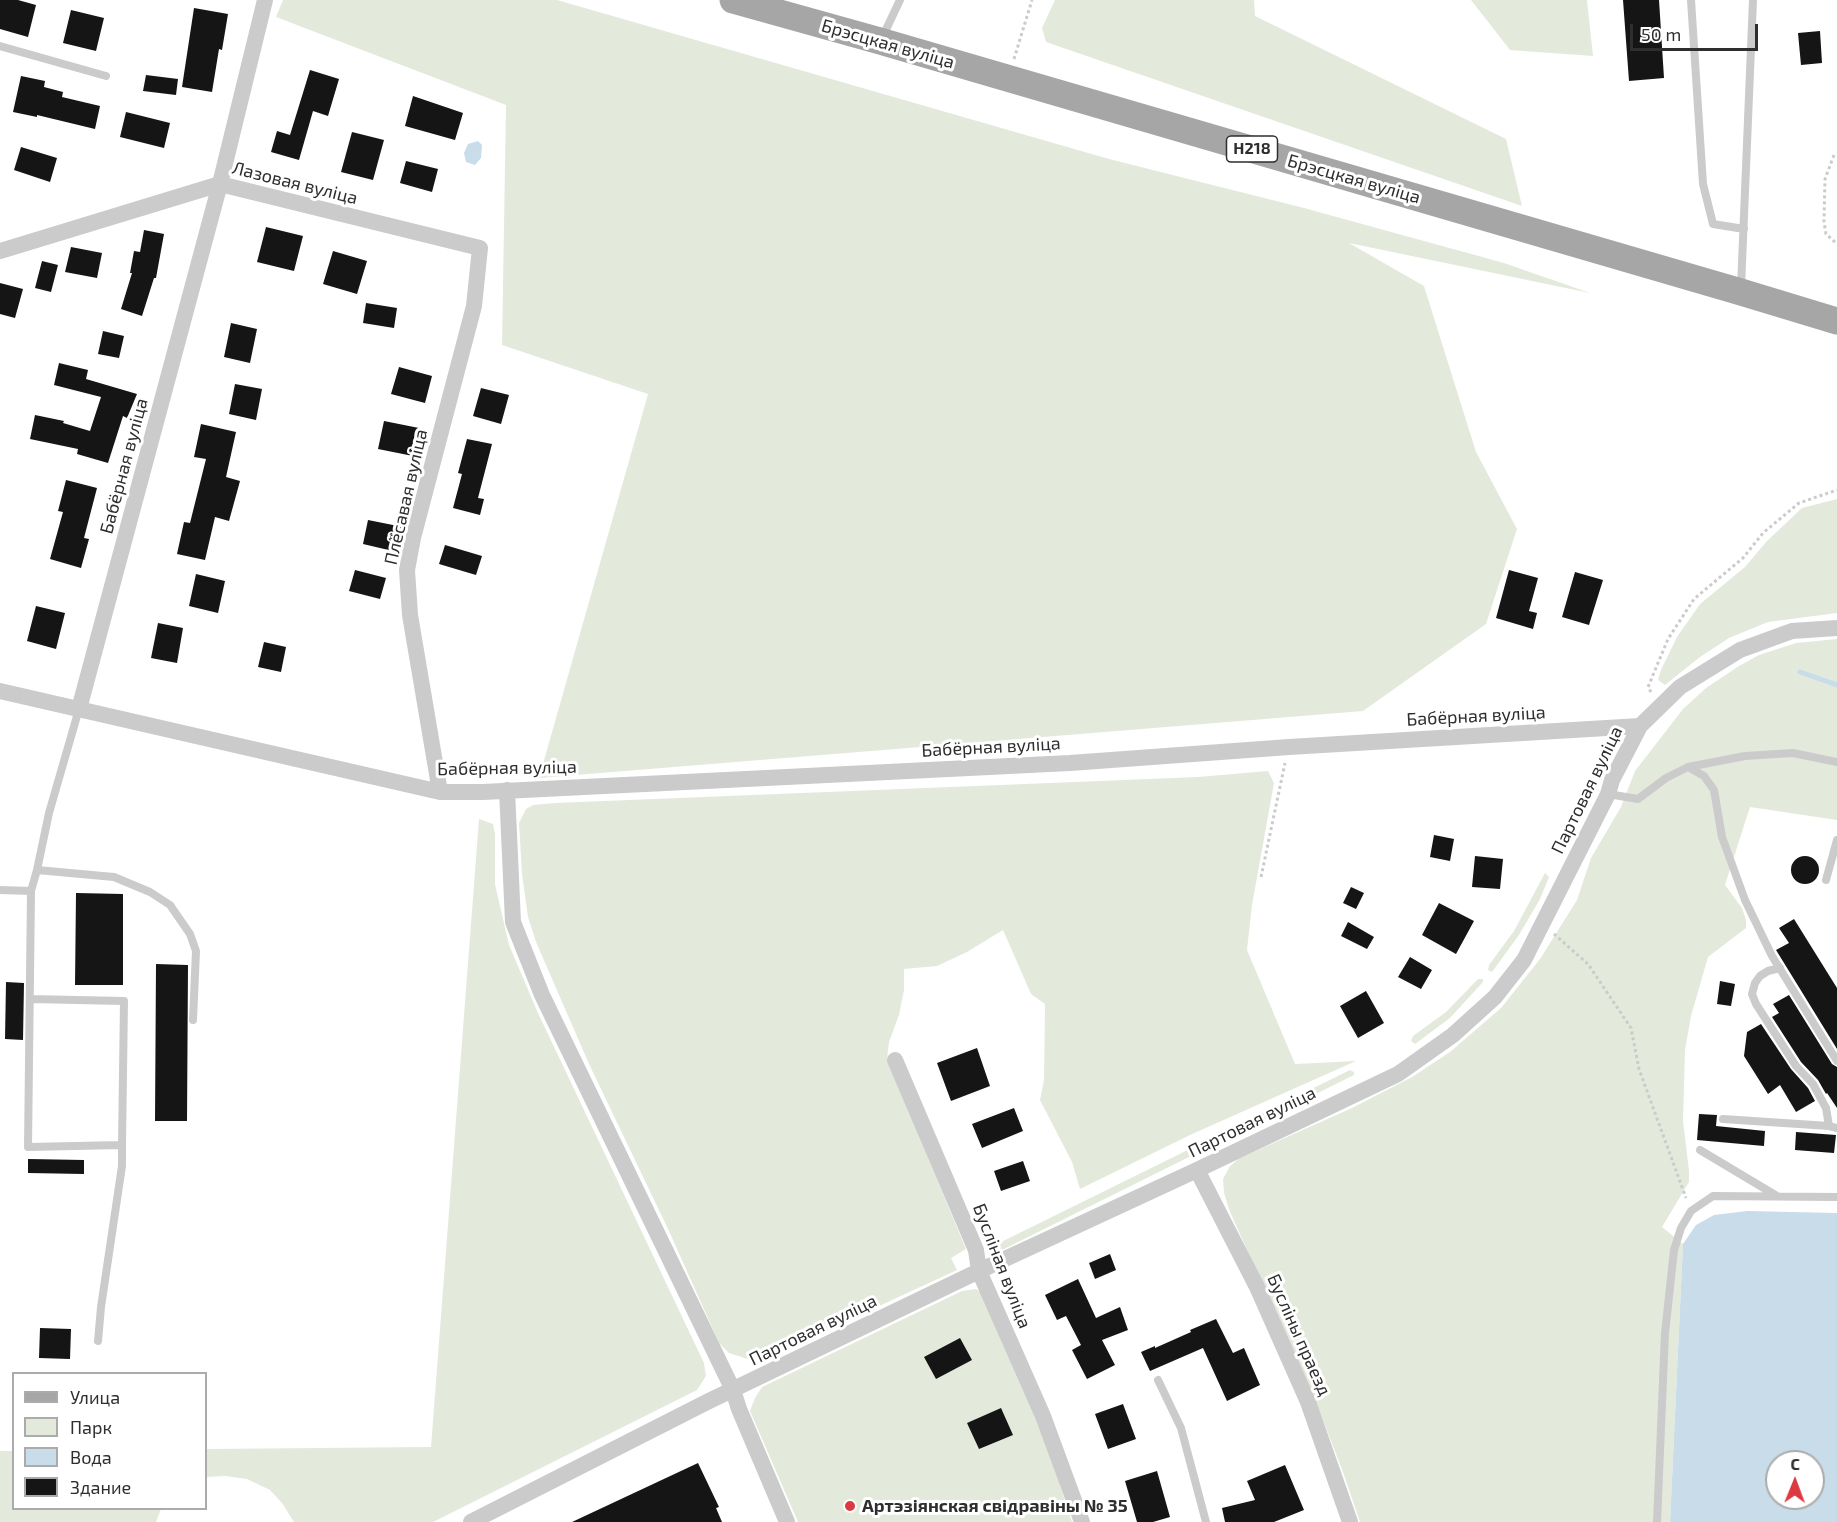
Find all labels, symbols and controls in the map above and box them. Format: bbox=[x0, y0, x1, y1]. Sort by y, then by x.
scale bar bbox=[1633, 12, 1760, 50]
street label: Брэсцкая вуліца bbox=[819, 15, 957, 73]
text: 50 m bbox=[1641, 23, 1681, 45]
road number: Н218 bbox=[1226, 136, 1278, 162]
street label: Брэсцкая вуліца bbox=[1285, 150, 1423, 208]
street label: Лазовая вуліца bbox=[230, 157, 360, 209]
street label: Бабёрная вуліца bbox=[96, 396, 152, 536]
street label: Плёсавая вуліца bbox=[380, 427, 432, 567]
street label: Бабёрная вуліца bbox=[1406, 702, 1546, 730]
street label: Партовая вуліца bbox=[1547, 723, 1627, 857]
street label: Бабёрная вуліца bbox=[921, 733, 1061, 761]
street label: Бабёрная вуліца bbox=[437, 756, 577, 780]
street label: Партовая вуліца bbox=[1185, 1082, 1319, 1162]
street label: Бусліная вуліца bbox=[968, 1201, 1036, 1331]
street label: Бусліны праезд bbox=[1262, 1271, 1336, 1399]
street label: Партовая вуліца bbox=[746, 1290, 880, 1370]
legend bbox=[12, 1372, 207, 1510]
text: Улица bbox=[70, 1386, 120, 1408]
text: Парк bbox=[70, 1416, 112, 1438]
text: Вода bbox=[70, 1446, 112, 1468]
north arrow bbox=[1765, 1450, 1825, 1510]
text: С bbox=[1790, 1454, 1800, 1473]
text: Здание bbox=[70, 1476, 131, 1498]
place label: Артэзіянская свідравіны № 35 bbox=[862, 1495, 1128, 1517]
marker: Артэзіянская свідравіны № 35 bbox=[843, 1499, 857, 1513]

